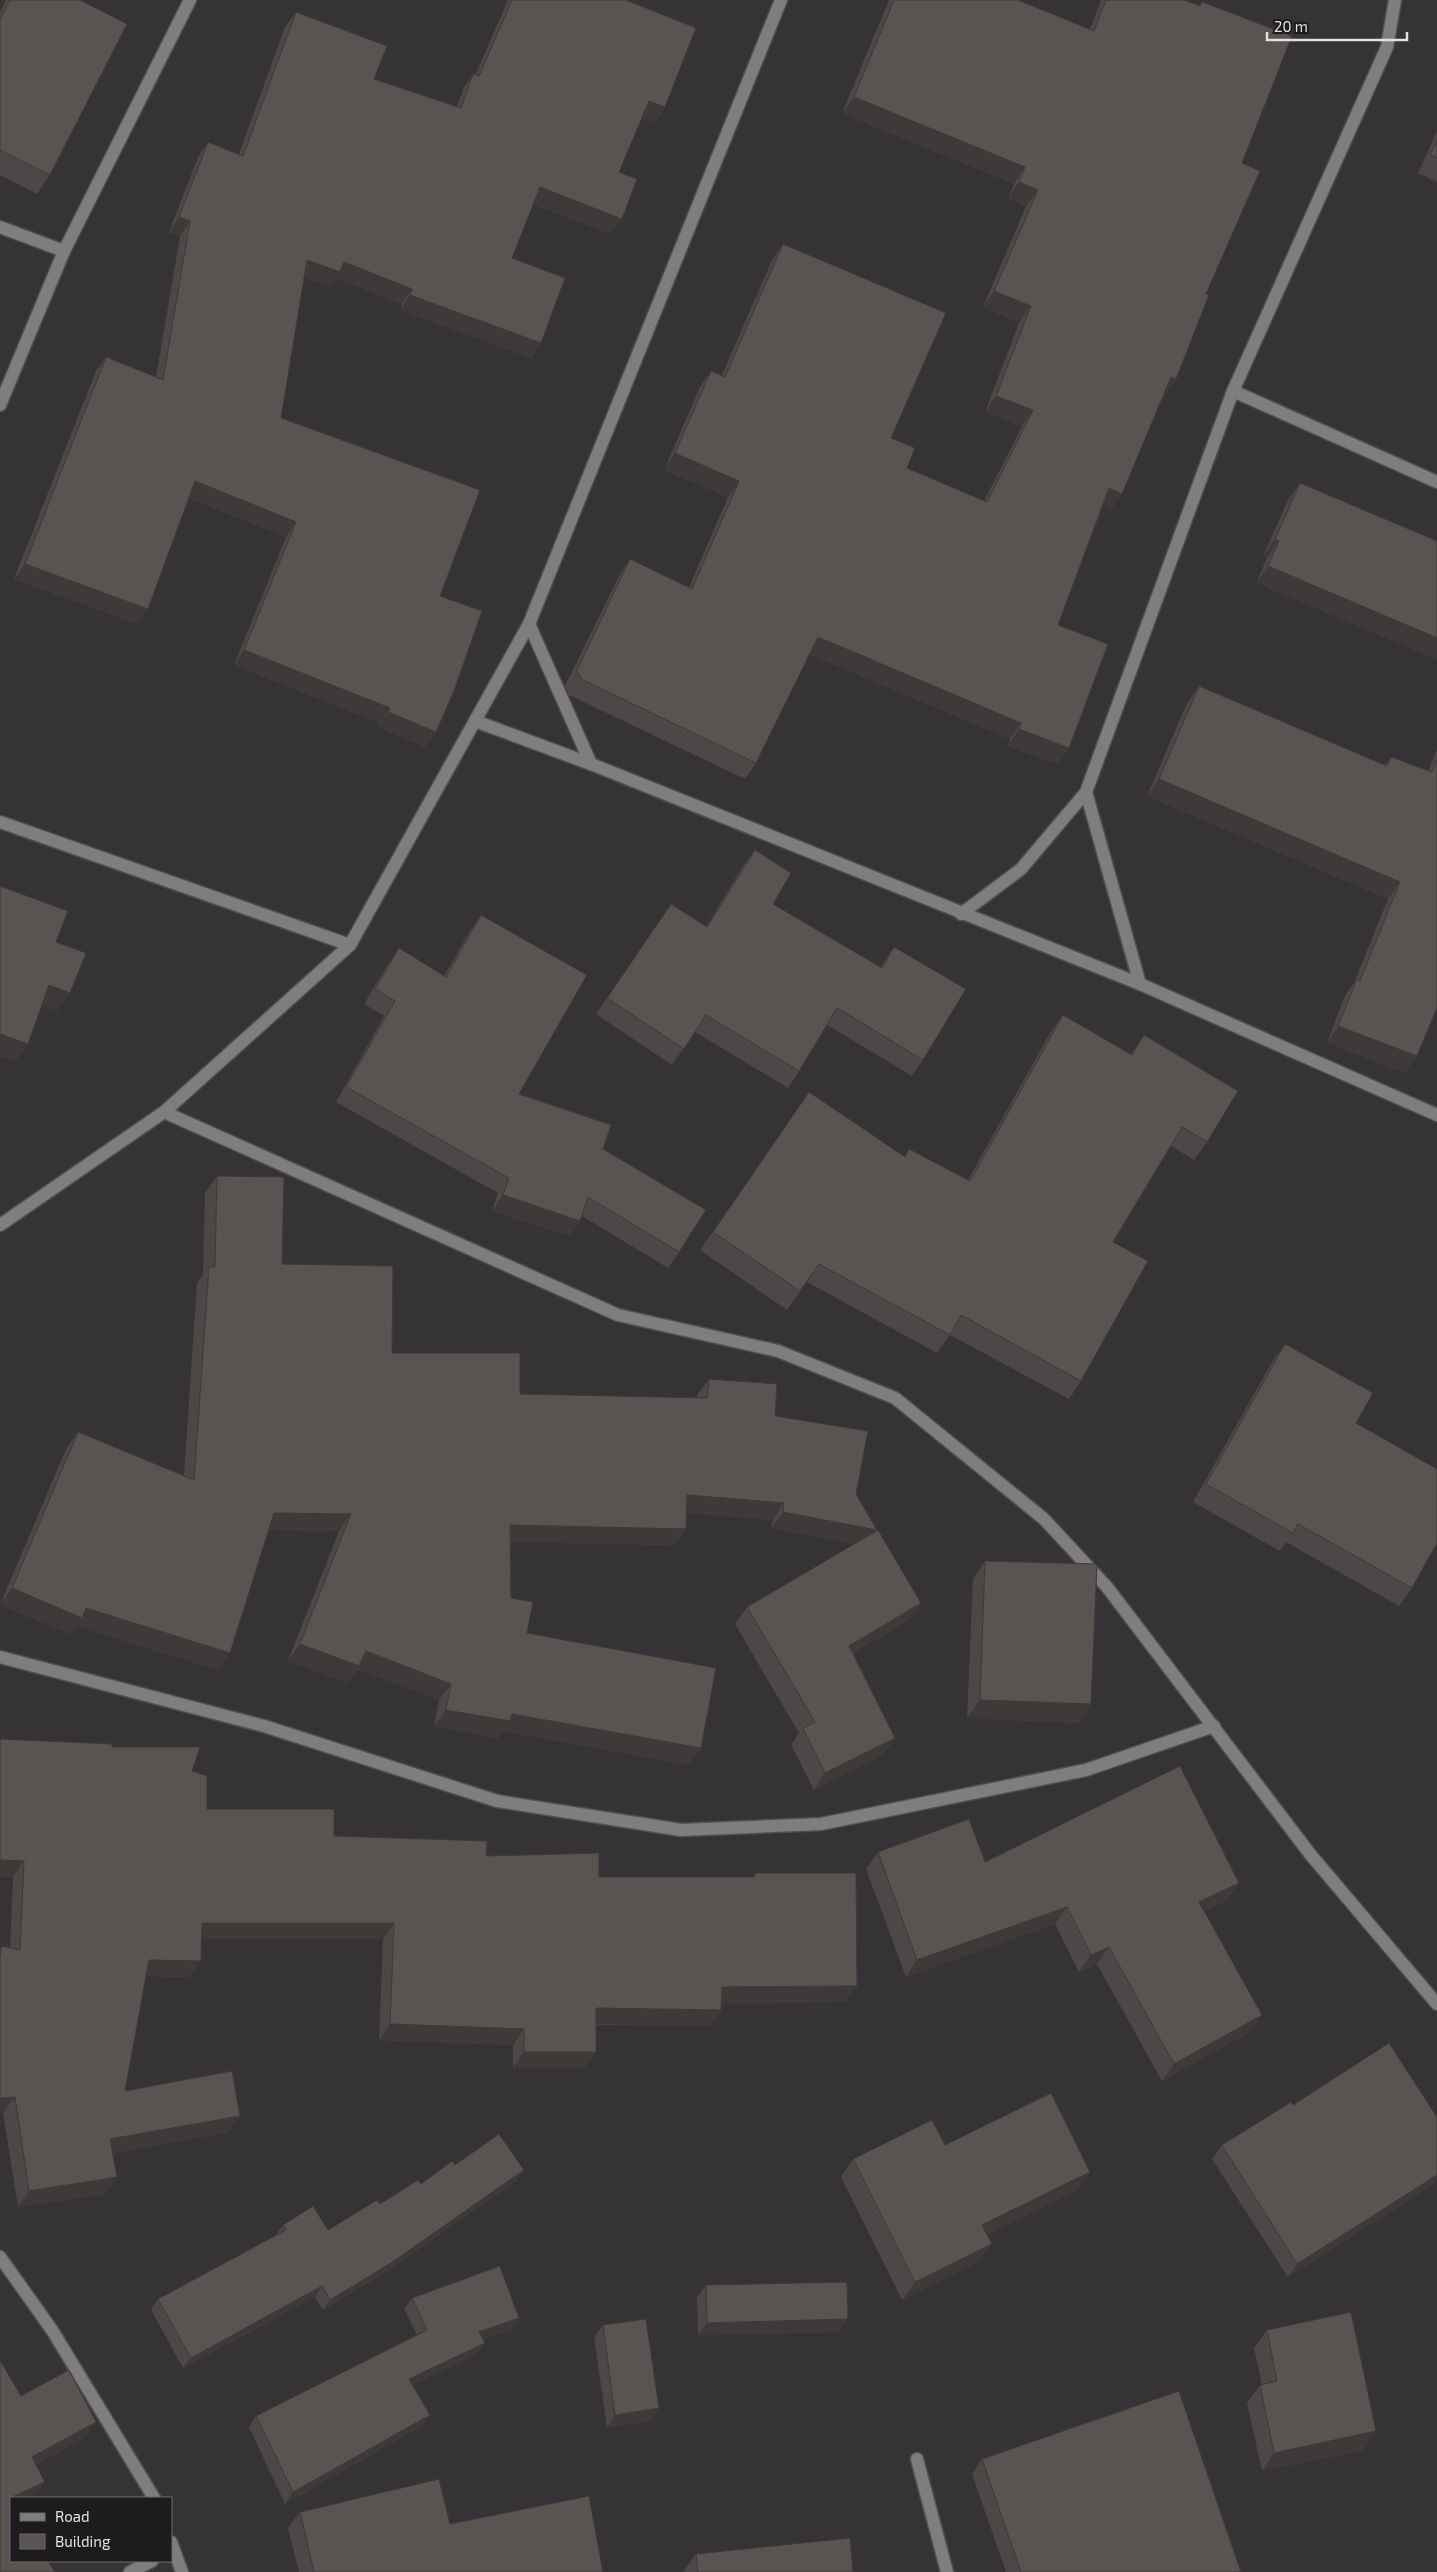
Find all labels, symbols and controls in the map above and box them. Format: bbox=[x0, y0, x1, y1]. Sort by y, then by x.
scale bar bbox=[1267, 10, 1407, 42]
text: 20 m bbox=[1274, 17, 1308, 35]
legend bbox=[10, 2497, 172, 2562]
text: Road bbox=[55, 2507, 90, 2525]
text: Building bbox=[55, 2532, 111, 2550]

